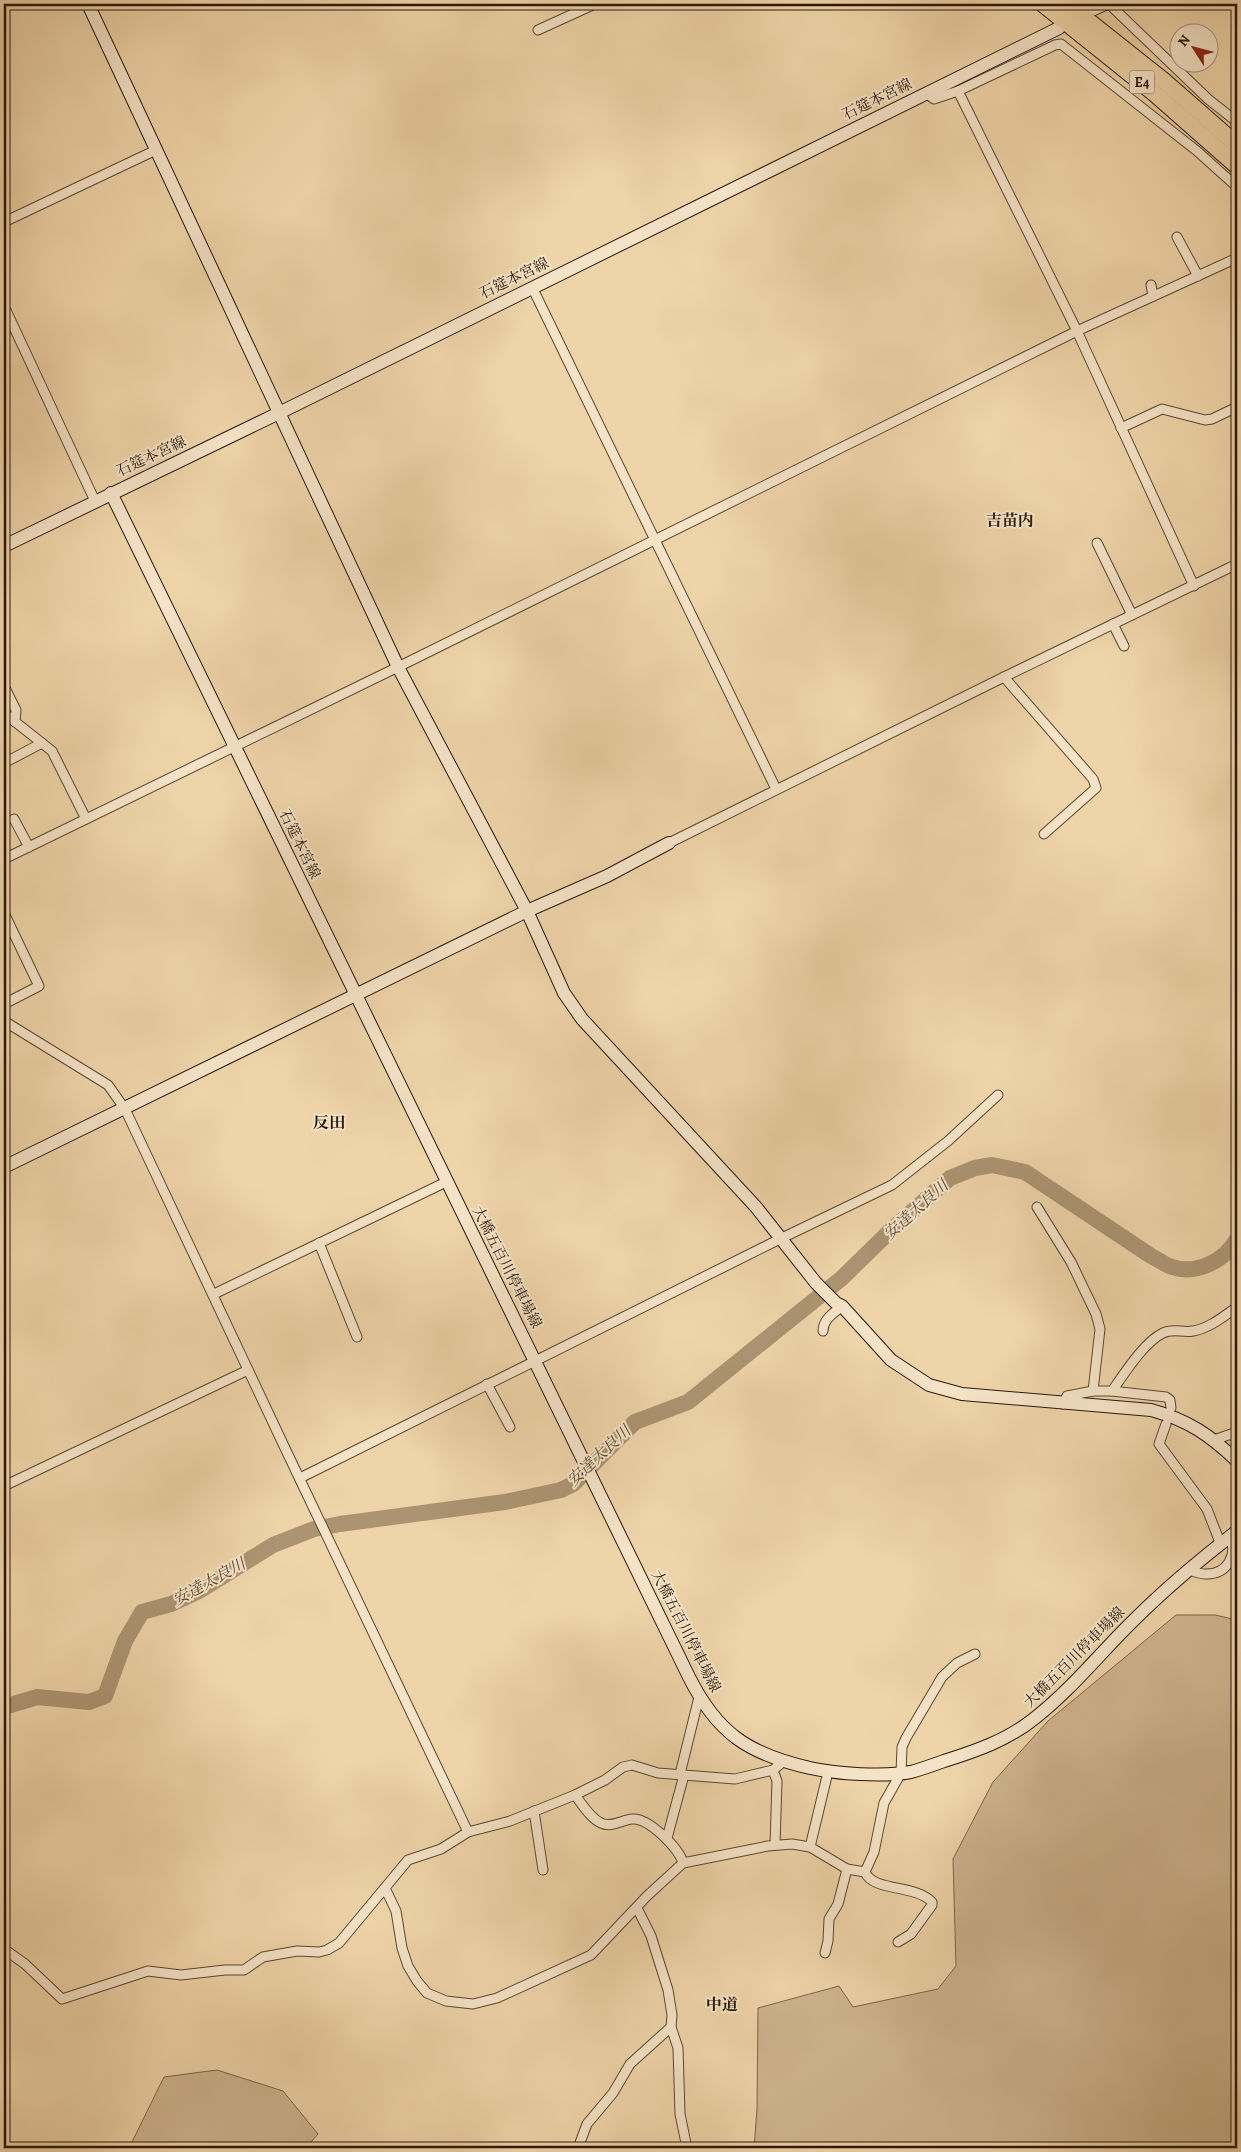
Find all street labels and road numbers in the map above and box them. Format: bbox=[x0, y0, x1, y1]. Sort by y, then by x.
road number: E4 bbox=[1130, 70, 1154, 94]
street label: 石筵本宮線 bbox=[839, 74, 915, 124]
street label: 石筵本宮線 bbox=[476, 253, 552, 303]
street label: 石筵本宮線 bbox=[113, 431, 189, 481]
street label: 石筵本宮線 bbox=[275, 806, 325, 882]
street label: 大橋五百川停車場線 bbox=[467, 1202, 547, 1332]
street label: 大橋五百川停車場線 bbox=[646, 1566, 726, 1696]
street label: 大橋五百川停車場線 bbox=[1019, 1602, 1129, 1712]

